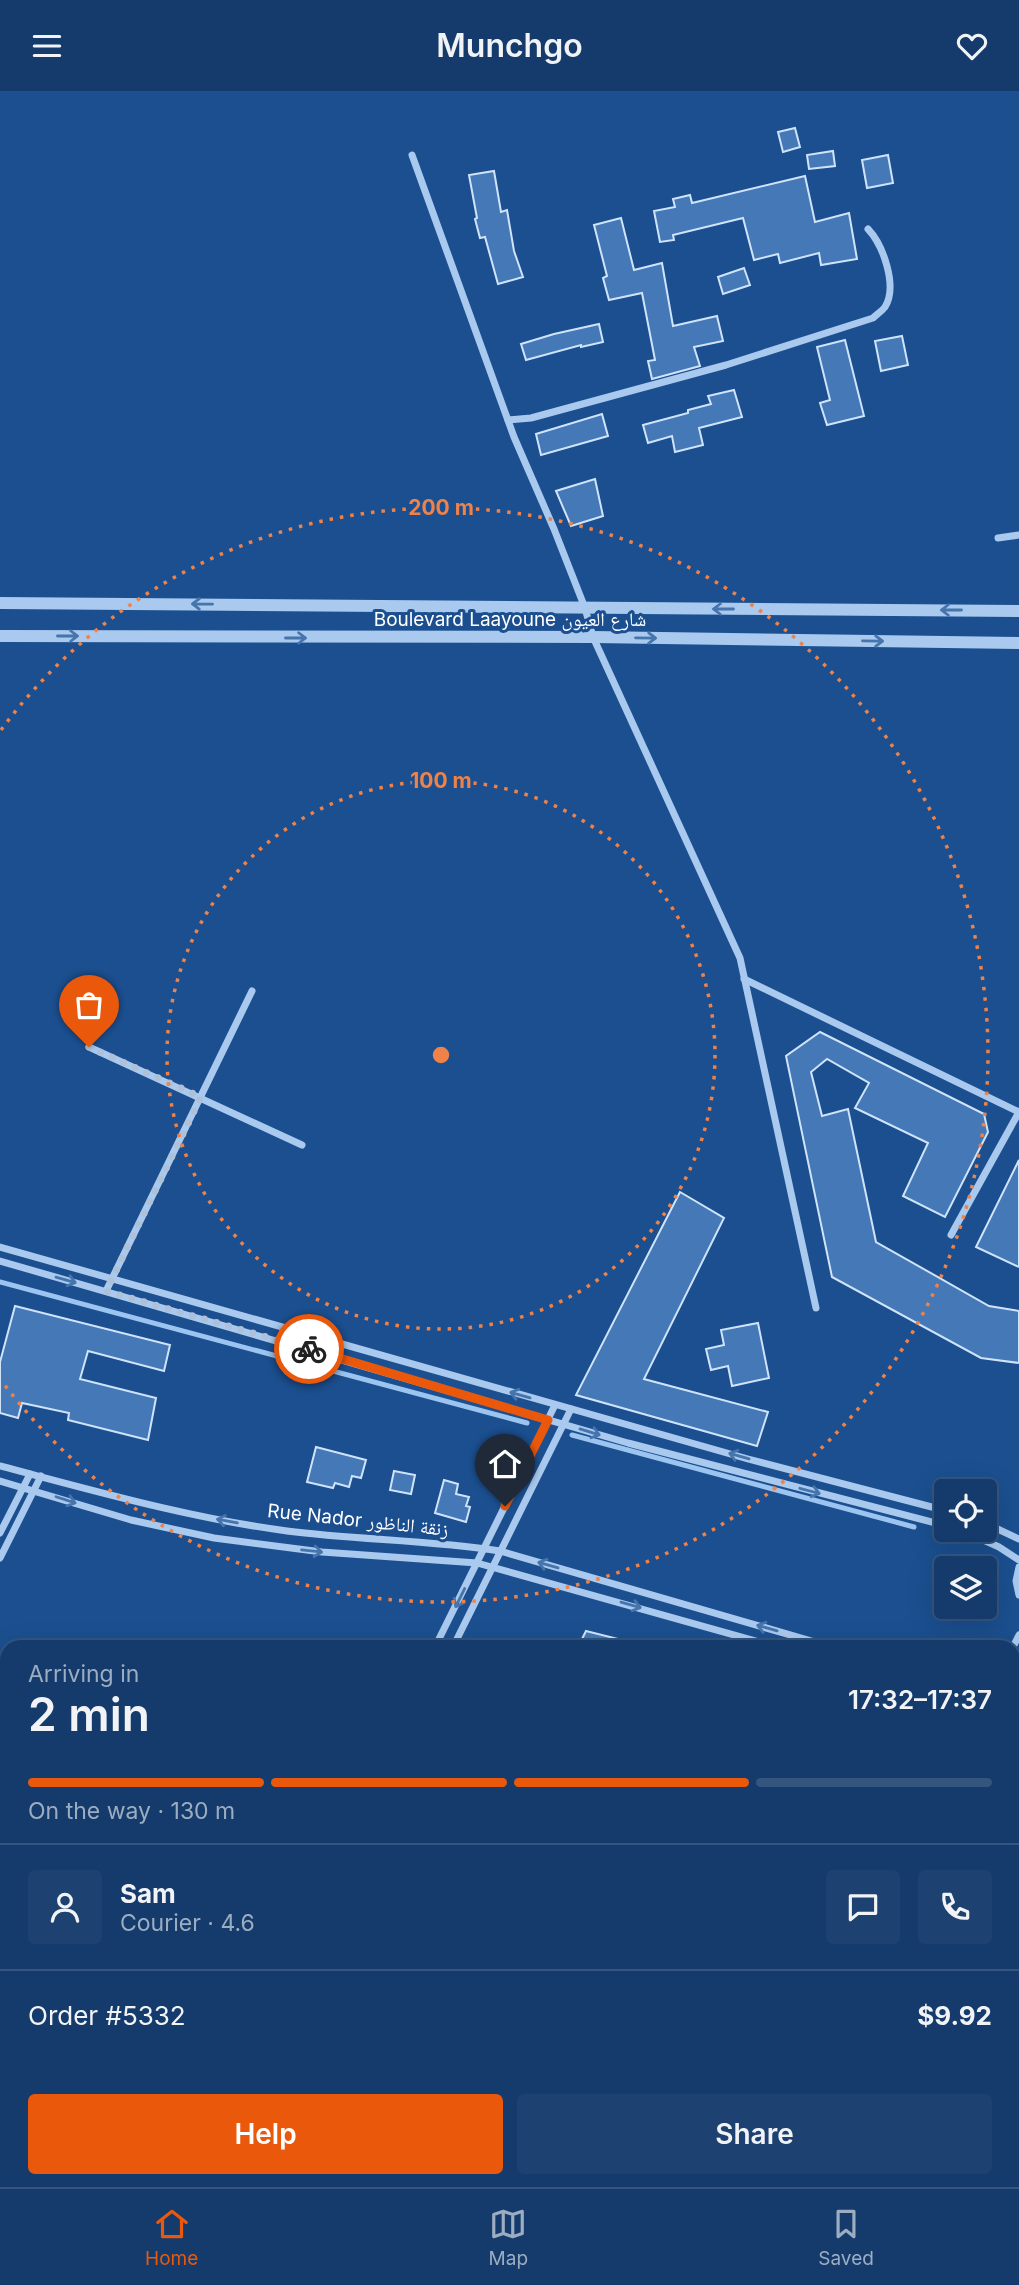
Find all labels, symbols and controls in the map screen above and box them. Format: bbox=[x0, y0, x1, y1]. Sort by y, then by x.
text: Munchgo bbox=[436, 26, 583, 65]
icon: menu bbox=[28, 27, 66, 65]
icon: heart bbox=[953, 27, 991, 65]
text: 200 m bbox=[408, 495, 474, 520]
one-way arrow bbox=[191, 597, 214, 611]
one-way arrow bbox=[712, 602, 735, 616]
one-way arrow bbox=[940, 603, 963, 617]
street label: Boulevard Laayoune شارع العيون bbox=[374, 608, 646, 631]
one-way arrow bbox=[56, 629, 79, 643]
one-way arrow bbox=[284, 631, 307, 645]
one-way arrow bbox=[634, 631, 657, 645]
one-way arrow bbox=[861, 634, 884, 648]
text: 100 m bbox=[410, 768, 472, 793]
pin bbox=[59, 975, 119, 1047]
icon: bag bbox=[70, 986, 108, 1024]
centre of rings bbox=[429, 1043, 453, 1067]
one-way arrow bbox=[54, 1274, 76, 1287]
courier bbox=[274, 1314, 344, 1384]
icon: bike bbox=[290, 1330, 328, 1368]
one-way arrow bbox=[509, 1388, 531, 1401]
one-way arrow bbox=[579, 1426, 601, 1439]
pin bbox=[475, 1434, 535, 1506]
icon: home bbox=[486, 1445, 524, 1483]
one-way arrow bbox=[728, 1449, 750, 1462]
map controls bbox=[934, 1479, 997, 1619]
button: locate bbox=[934, 1479, 997, 1542]
one-way arrow bbox=[798, 1485, 821, 1498]
one-way arrow bbox=[54, 1494, 76, 1507]
street label: Rue Nador زنقة الناظور bbox=[266, 1499, 450, 1541]
one-way arrow bbox=[216, 1514, 238, 1527]
one-way arrow bbox=[300, 1545, 323, 1558]
button: layers bbox=[934, 1556, 997, 1619]
one-way arrow bbox=[537, 1558, 559, 1571]
one-way arrow bbox=[452, 1587, 466, 1608]
one-way arrow bbox=[620, 1600, 642, 1613]
one-way arrow bbox=[756, 1621, 779, 1634]
text: Arriving in bbox=[28, 1660, 139, 1688]
text: 17:32–17:37 bbox=[848, 1684, 992, 1715]
text: 2 min bbox=[28, 1686, 150, 1742]
text: On the way · 130 m bbox=[28, 1797, 235, 1825]
button: person bbox=[28, 1870, 102, 1944]
button: chat bbox=[826, 1870, 900, 1944]
button: phone bbox=[918, 1870, 992, 1944]
text: Sam bbox=[120, 1878, 176, 1909]
text: Courier · 4.6 bbox=[120, 1909, 255, 1937]
text: Order #5332 bbox=[28, 2000, 186, 2031]
text: $9.92 bbox=[917, 2000, 992, 2031]
button: Help bbox=[28, 2094, 503, 2174]
button: Share bbox=[517, 2094, 992, 2174]
tab: Home bbox=[145, 2205, 198, 2270]
tab: Map bbox=[489, 2205, 528, 2270]
tab: Saved bbox=[818, 2205, 874, 2270]

